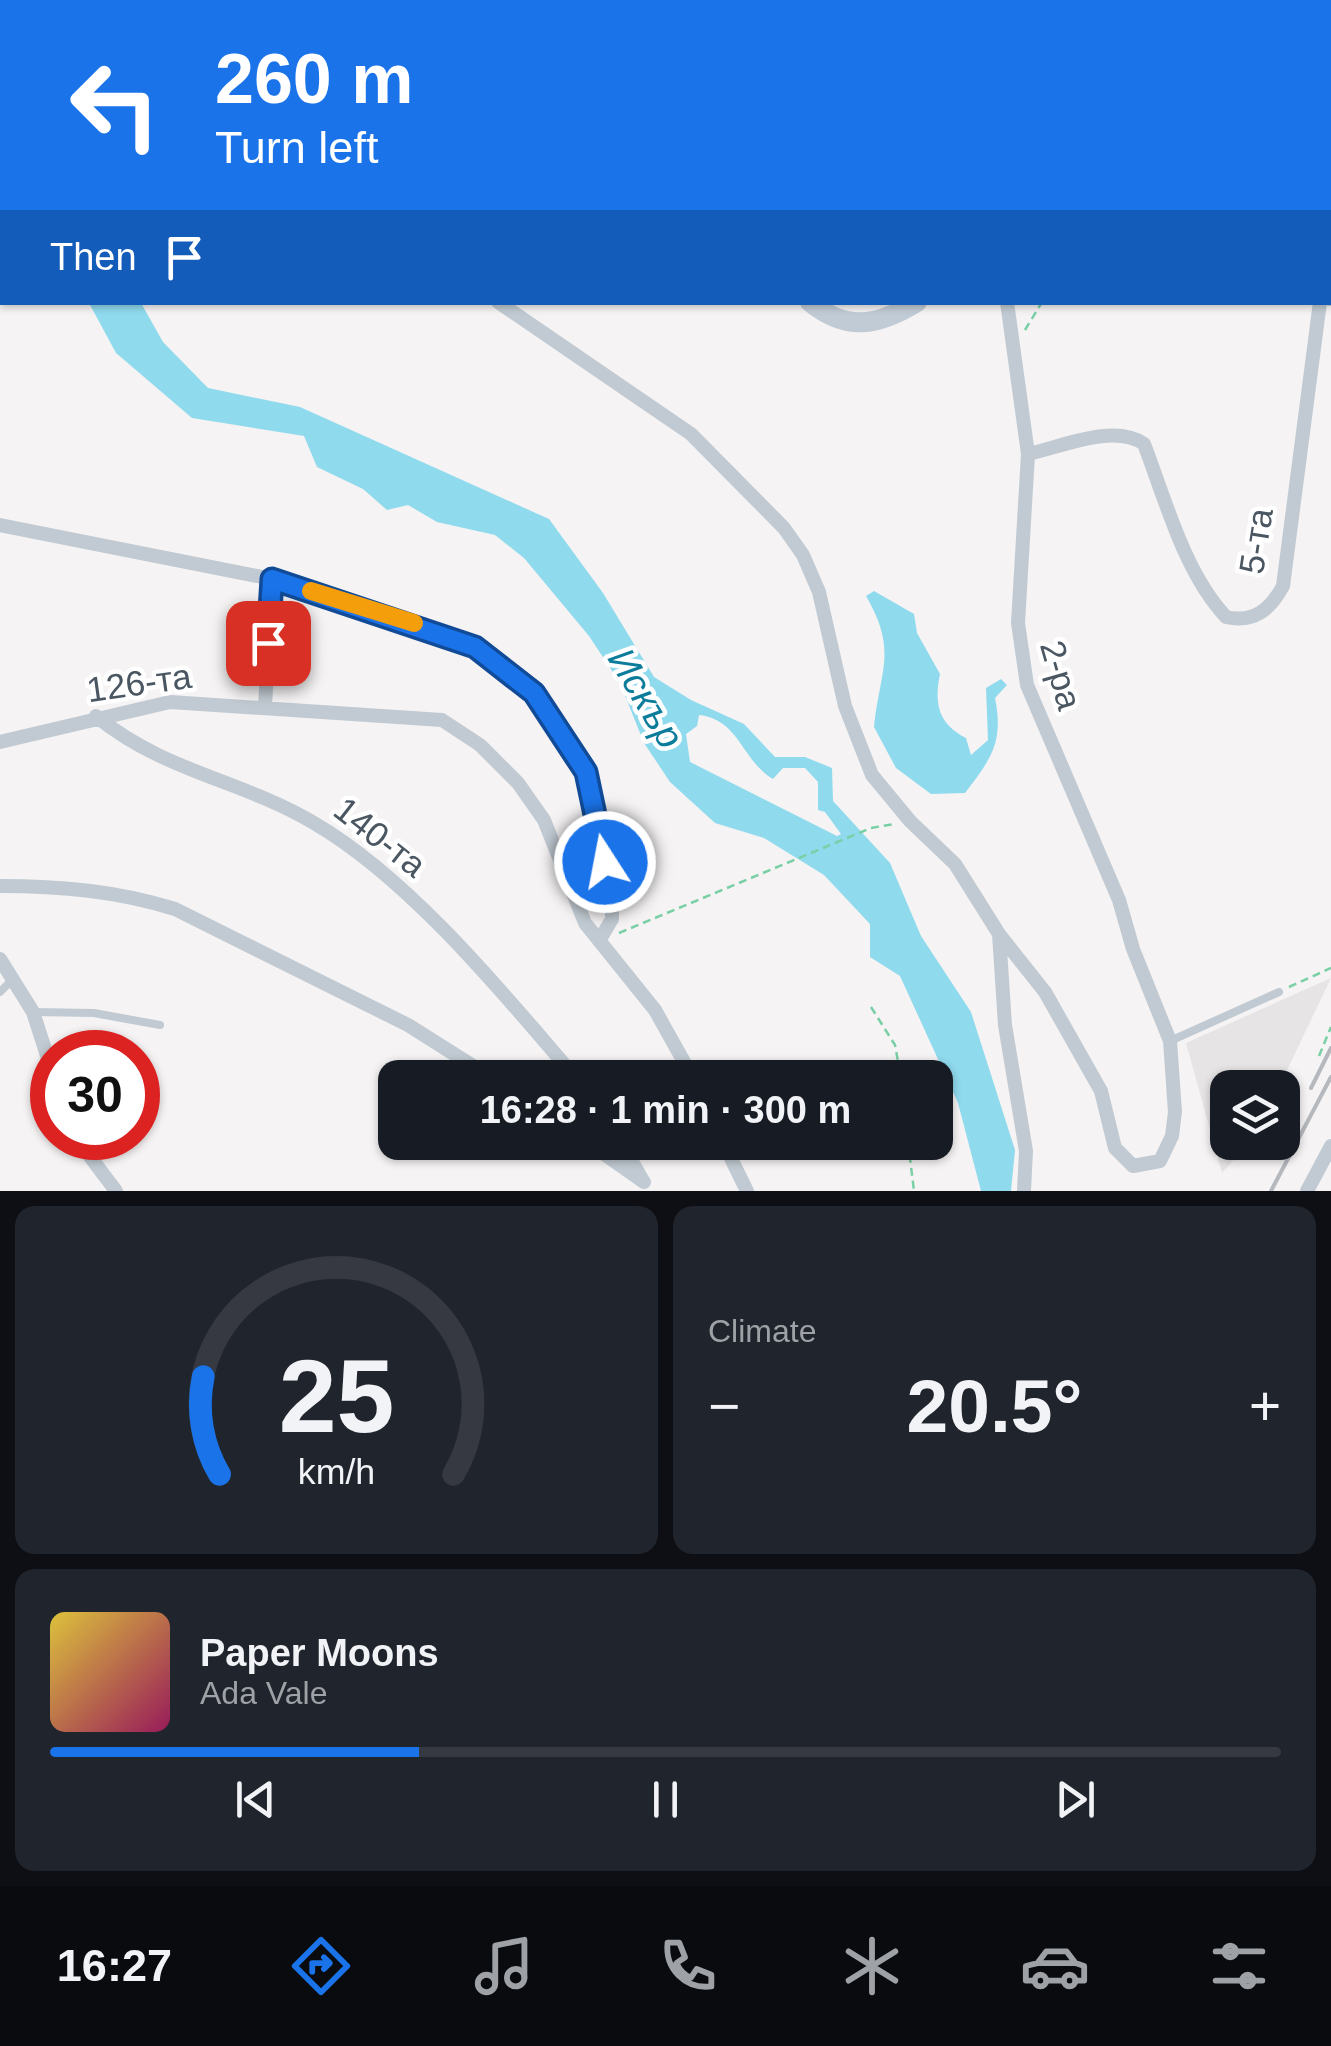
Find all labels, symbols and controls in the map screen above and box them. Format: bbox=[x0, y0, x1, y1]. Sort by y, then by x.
icon: left bbox=[50, 40, 180, 170]
text: 260 m bbox=[215, 40, 413, 118]
text: Turn left bbox=[215, 122, 378, 173]
icon: arrive bbox=[157, 230, 212, 285]
text: Then bbox=[50, 236, 137, 278]
street label: 5-та bbox=[1231, 505, 1280, 577]
pin bbox=[226, 601, 311, 686]
icon: arrive bbox=[241, 616, 296, 671]
street label: 2-ра bbox=[1033, 636, 1090, 714]
water label: Искър bbox=[600, 641, 692, 755]
street label: 126-та bbox=[84, 656, 194, 709]
street label: 140-та bbox=[327, 789, 434, 885]
position arrow bbox=[553, 810, 657, 914]
speed limit sign: 30 bbox=[30, 1030, 160, 1160]
map controls bbox=[1210, 1070, 1300, 1160]
button: layers bbox=[1210, 1070, 1300, 1160]
text: 16:28 · 1 min · 300 m bbox=[480, 1089, 851, 1131]
text: Climate bbox=[708, 1313, 816, 1349]
text: 25 bbox=[279, 1338, 394, 1454]
text: 20.5° bbox=[907, 1364, 1082, 1448]
text: − bbox=[708, 1375, 740, 1437]
text: + bbox=[1249, 1375, 1281, 1437]
text: km/h bbox=[298, 1452, 375, 1492]
text: Paper Moons bbox=[200, 1632, 439, 1674]
text: Ada Vale bbox=[200, 1675, 328, 1711]
icon: previous bbox=[228, 1772, 283, 1827]
icon: pause bbox=[638, 1772, 693, 1827]
icon: next bbox=[1048, 1772, 1103, 1827]
icon: directions bbox=[286, 1931, 356, 2001]
icon: music bbox=[469, 1931, 539, 2001]
icon: phone bbox=[653, 1931, 723, 2001]
icon: climate bbox=[837, 1931, 907, 2001]
icon: car bbox=[1020, 1931, 1090, 2001]
icon: filters bbox=[1204, 1931, 1274, 2001]
text: 16:27 bbox=[57, 1940, 172, 1991]

